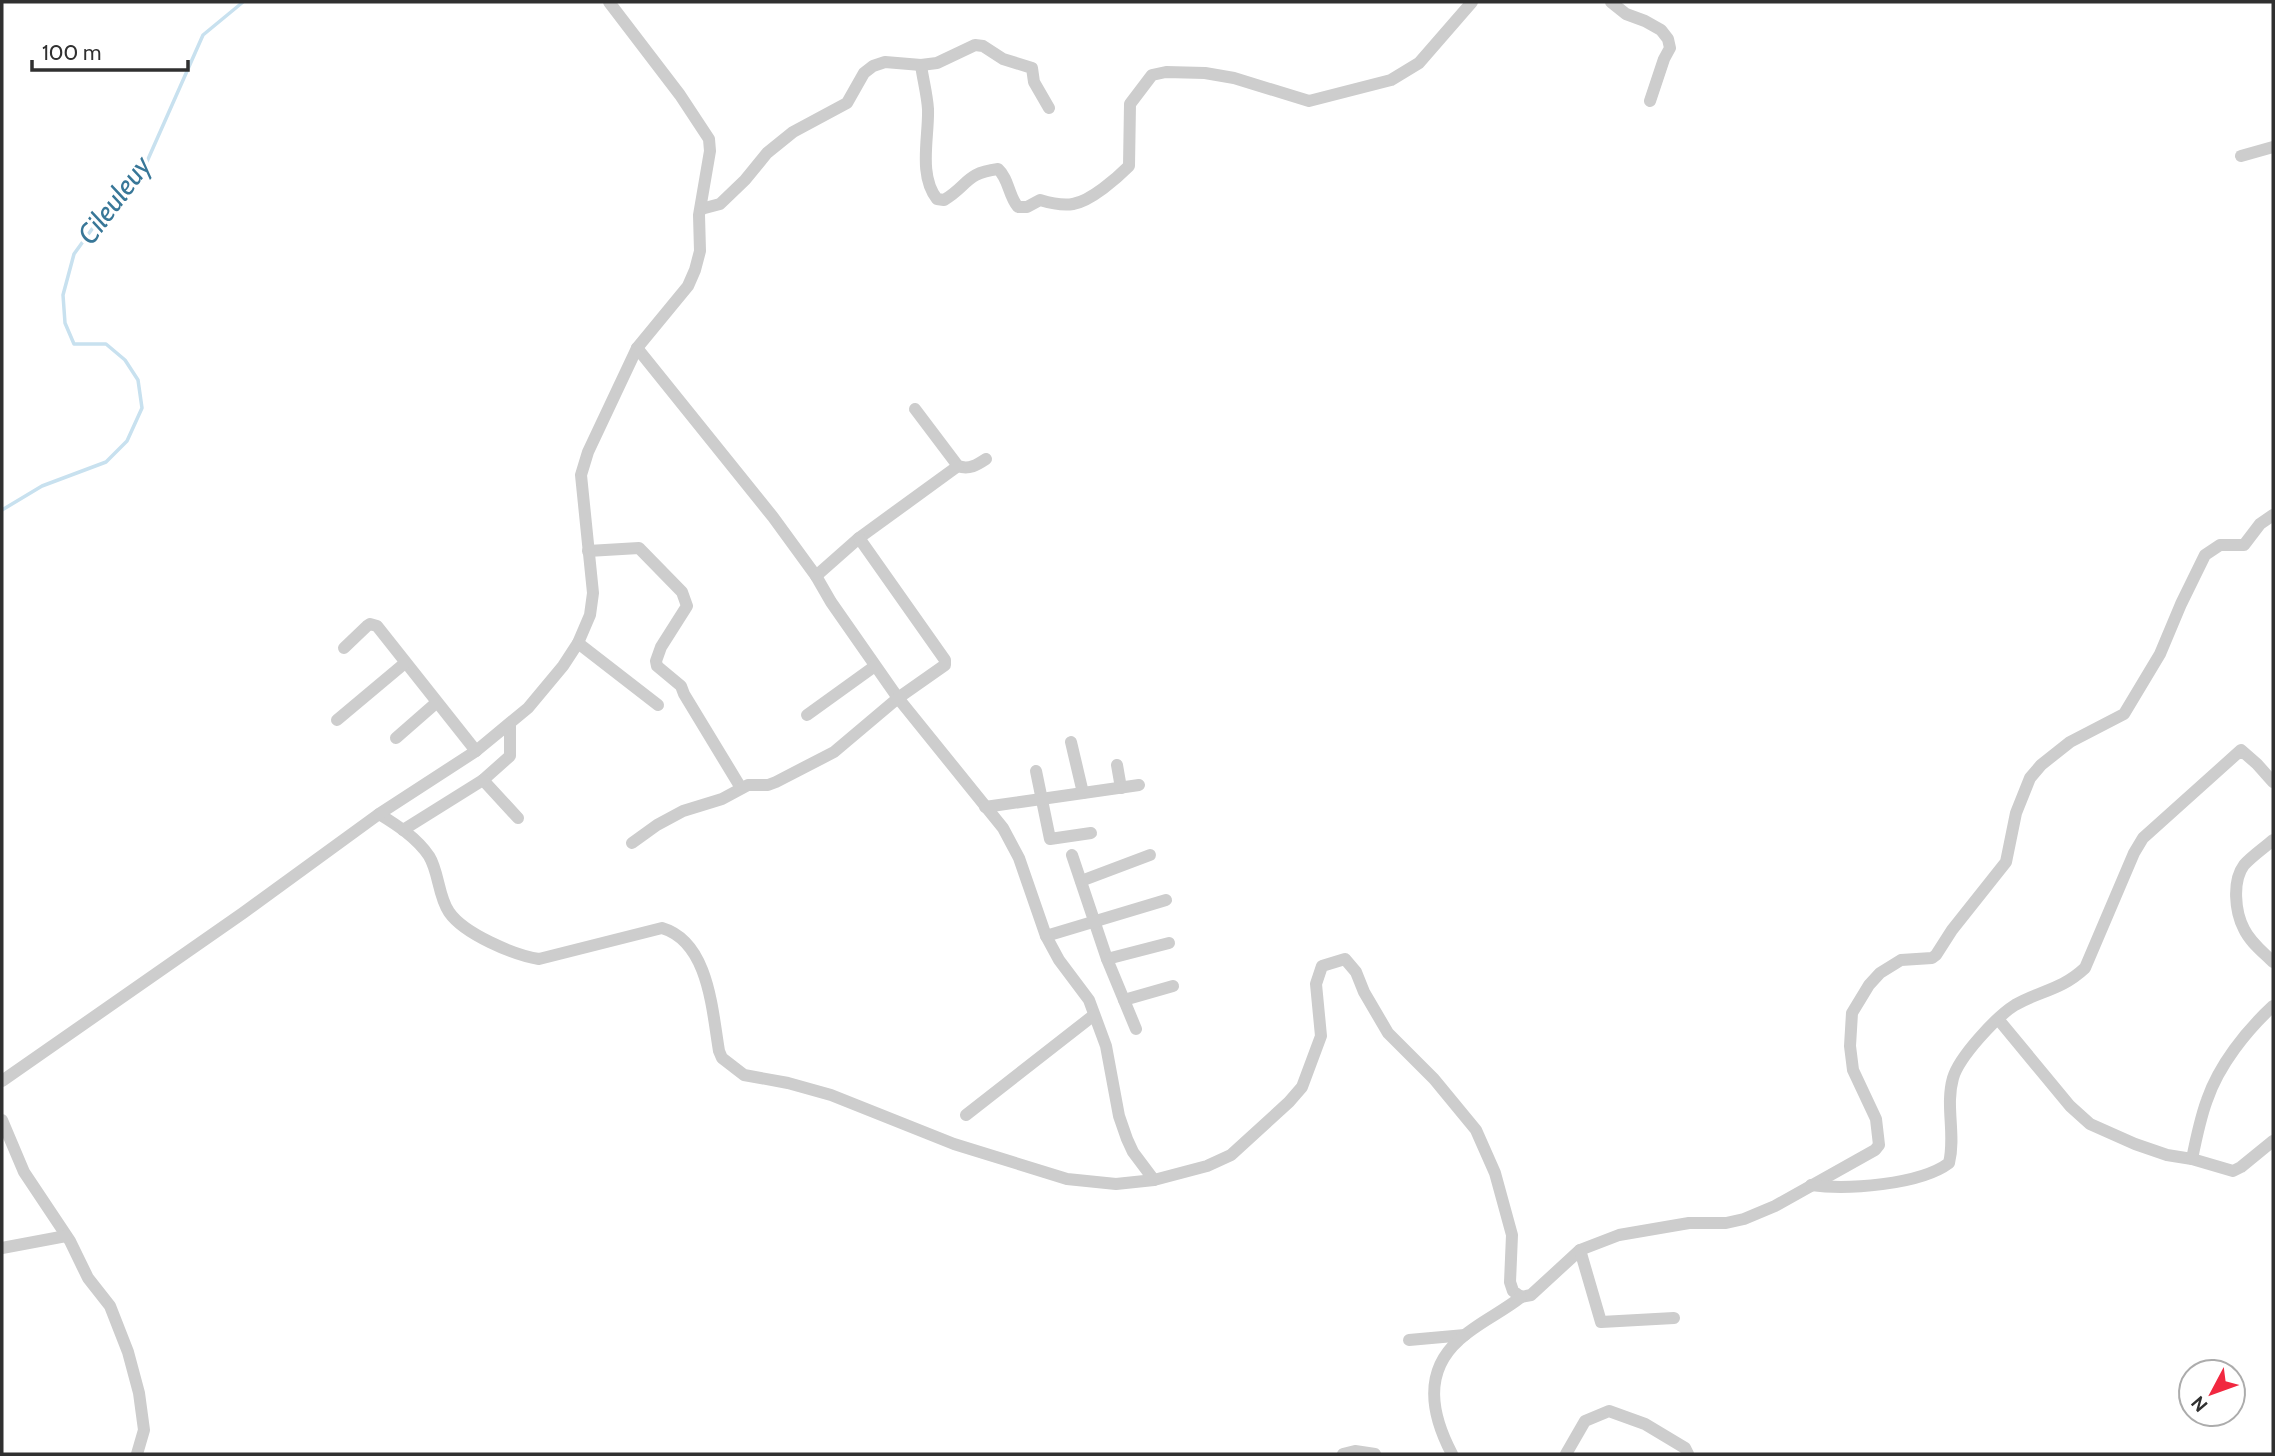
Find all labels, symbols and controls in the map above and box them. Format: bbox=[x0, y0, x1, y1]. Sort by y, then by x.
scale bar bbox=[32, 28, 187, 72]
text: 100 m bbox=[42, 40, 101, 65]
water label: Cileuleuy bbox=[70, 148, 159, 251]
north arrow bbox=[2177, 1358, 2247, 1428]
text: N bbox=[2186, 1391, 2213, 1416]

